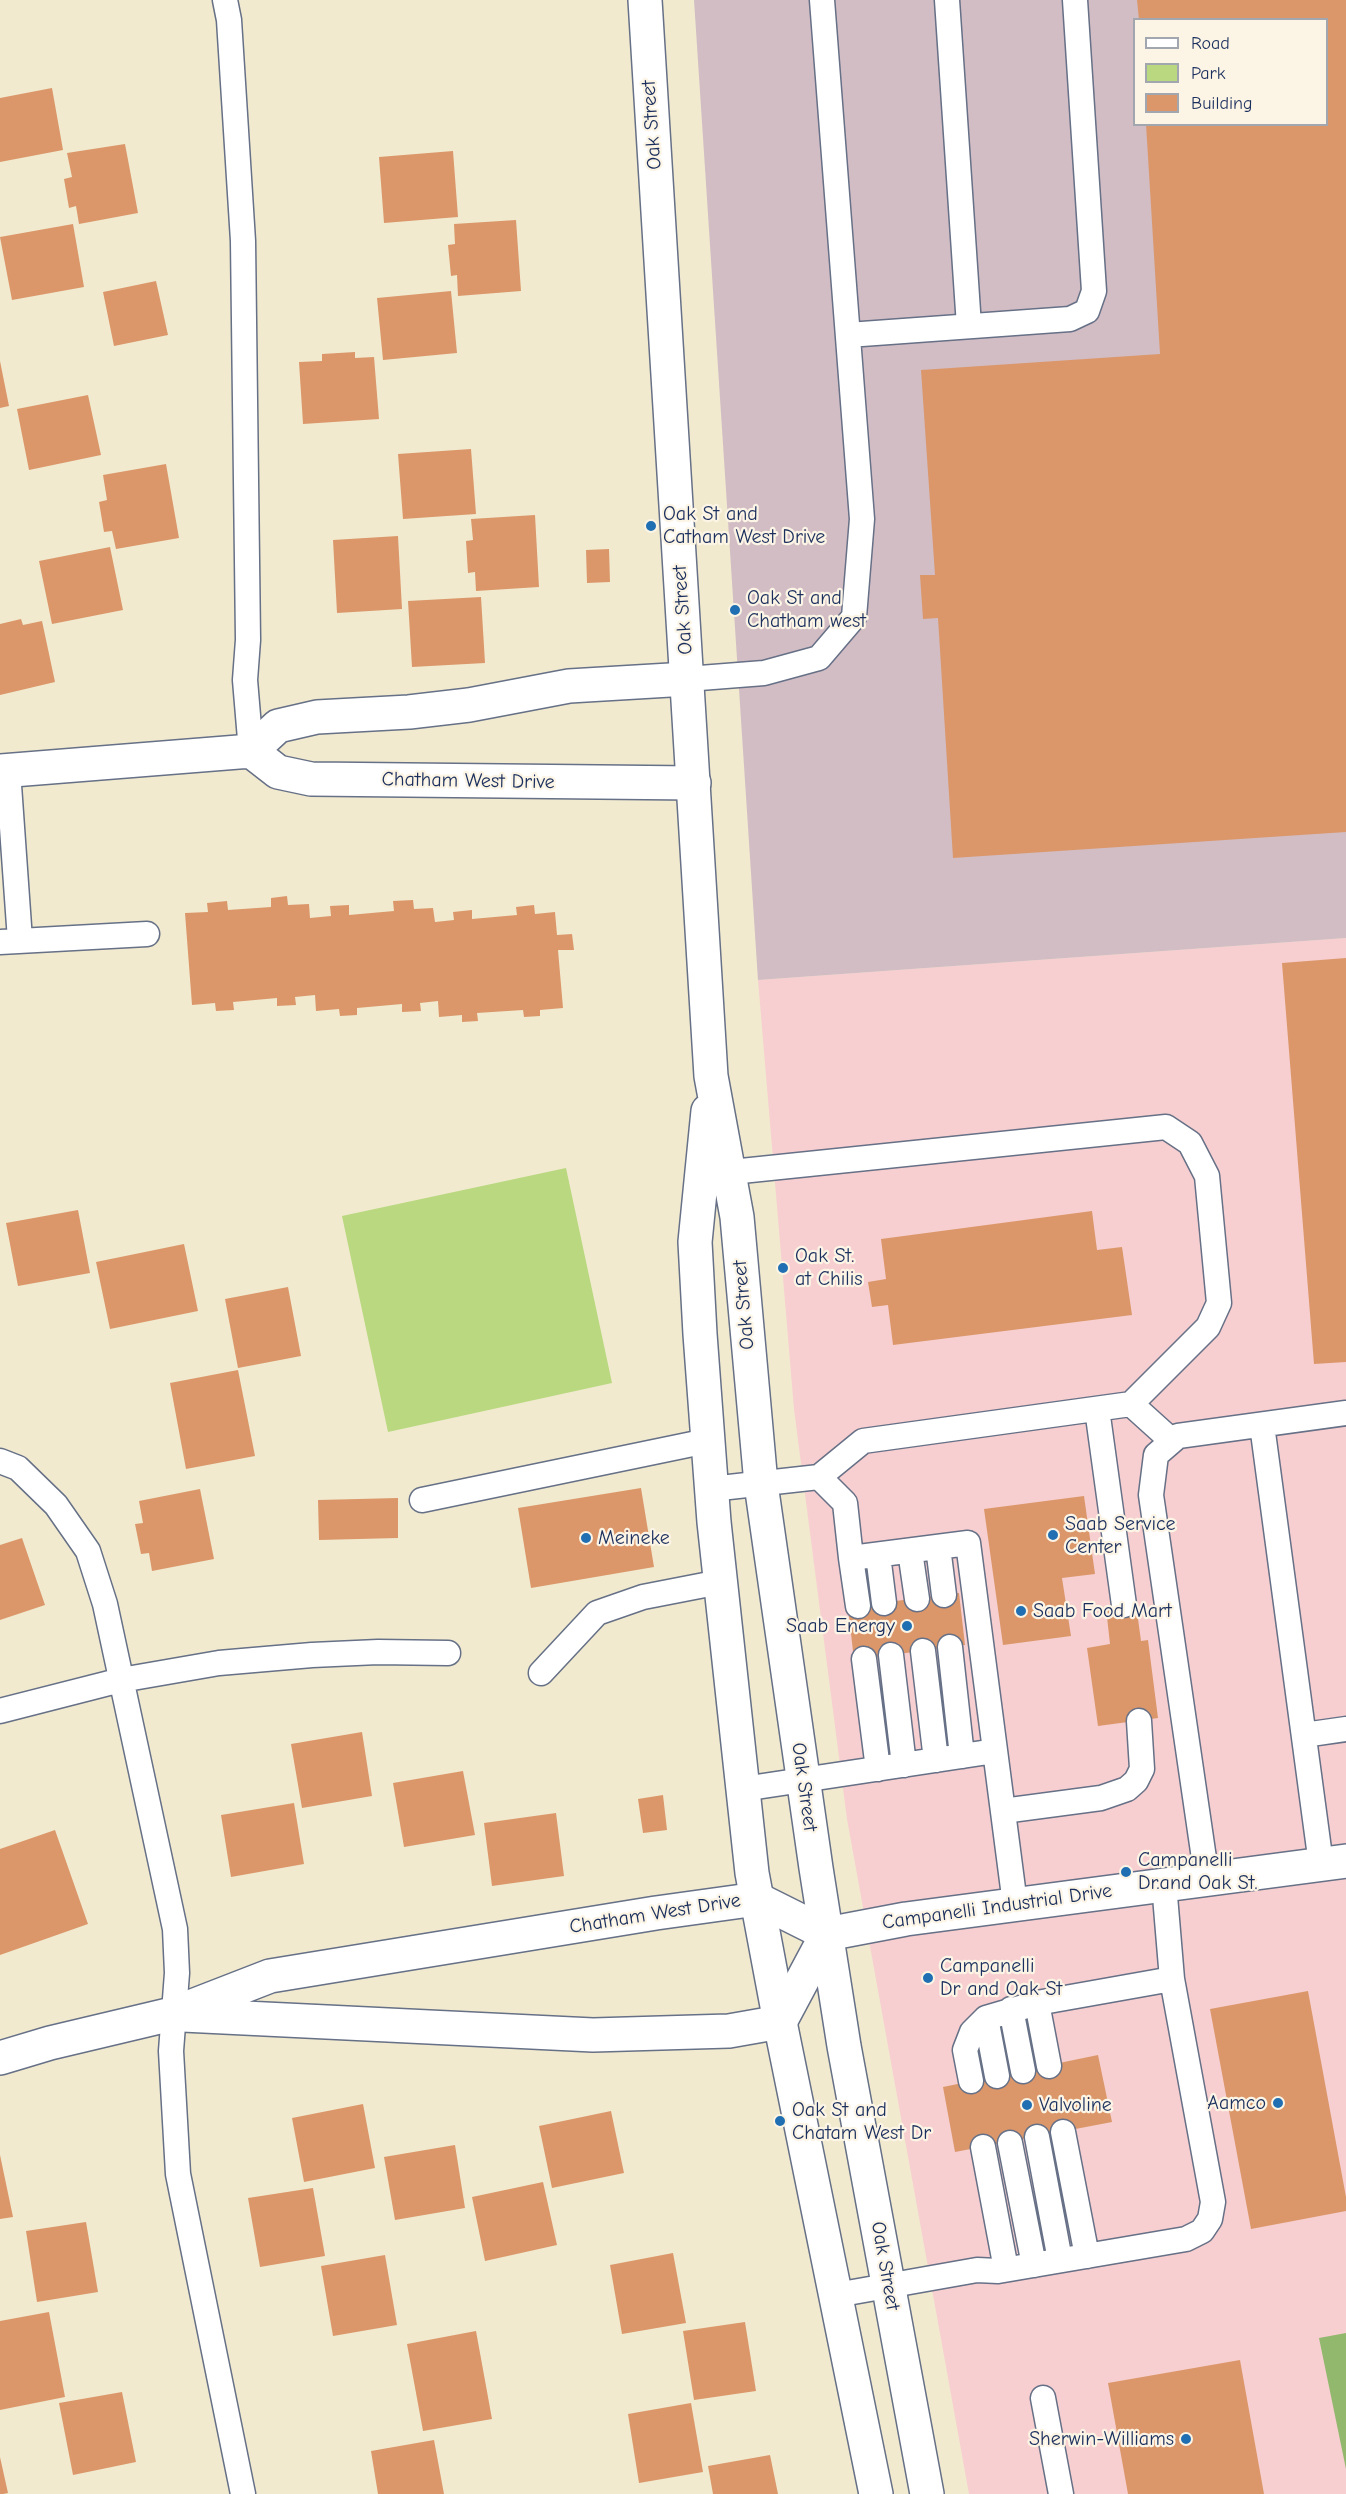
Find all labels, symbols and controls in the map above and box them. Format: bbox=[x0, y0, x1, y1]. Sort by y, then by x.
legend bbox=[1133, 18, 1328, 126]
text: Road bbox=[1191, 33, 1230, 54]
text: Park bbox=[1191, 63, 1225, 84]
street label: Oak Street bbox=[637, 79, 667, 171]
text: Building bbox=[1191, 93, 1253, 114]
place label: Oak St and Catham West Drive bbox=[663, 502, 825, 549]
marker: Oak St and Catham West Drive bbox=[644, 519, 658, 533]
street label: Oak Street bbox=[668, 564, 698, 656]
place label: Oak St and Chatham west bbox=[747, 586, 866, 633]
marker: Oak St and Chatham west bbox=[728, 603, 742, 617]
street label: Chatham West Drive bbox=[381, 767, 555, 795]
place label: Oak St. at Chilis bbox=[795, 1244, 862, 1291]
street label: Oak Street bbox=[728, 1259, 760, 1351]
marker: Oak St. at Chilis bbox=[776, 1261, 790, 1275]
place label: Saab Service Center bbox=[1065, 1512, 1176, 1559]
place label: Meineke bbox=[598, 1526, 670, 1550]
marker: Saab Service Center bbox=[1046, 1528, 1060, 1542]
marker: Meineke bbox=[579, 1531, 593, 1545]
place label: Saab Food Mart bbox=[1033, 1599, 1172, 1623]
marker: Saab Food Mart bbox=[1014, 1604, 1028, 1618]
place label: Saab Energy bbox=[786, 1614, 895, 1638]
marker: Saab Energy bbox=[900, 1619, 914, 1633]
street label: Oak Street bbox=[786, 1741, 822, 1833]
place label: Campanelli Dr.and Oak St. bbox=[1138, 1848, 1258, 1895]
marker: Campanelli Dr.and Oak St. bbox=[1119, 1865, 1133, 1879]
street label: Campanelli Industrial Drive bbox=[881, 1879, 1113, 1935]
street label: Chatham West Drive bbox=[568, 1889, 742, 1939]
place label: Campanelli Dr and Oak St bbox=[940, 1954, 1062, 2001]
marker: Campanelli Dr and Oak St bbox=[921, 1971, 935, 1985]
place label: Aamco bbox=[1207, 2091, 1266, 2115]
place label: Valvoline bbox=[1039, 2093, 1112, 2117]
marker: Aamco bbox=[1271, 2096, 1285, 2110]
place label: Oak St and Chatam West Dr bbox=[792, 2098, 931, 2145]
marker: Valvoline bbox=[1020, 2098, 1034, 2112]
marker: Oak St and Chatam West Dr bbox=[773, 2114, 787, 2128]
street label: Oak Street bbox=[865, 2220, 905, 2312]
place label: Sherwin-Williams bbox=[1029, 2427, 1174, 2451]
marker: Sherwin-Williams bbox=[1179, 2432, 1193, 2446]

